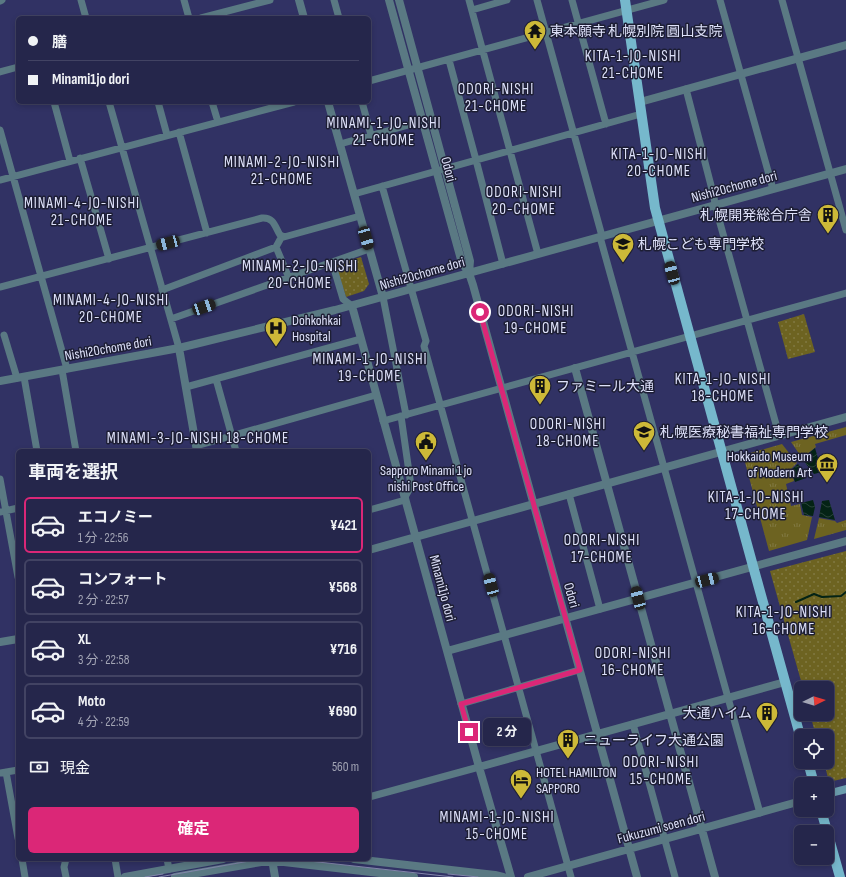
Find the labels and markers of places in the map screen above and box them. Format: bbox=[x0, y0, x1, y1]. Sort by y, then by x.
temple icon: 東本願寺 札幌別院 圓山支院 bbox=[522, 18, 548, 51]
place label: 東本願寺 札幌別院 圓山支院 bbox=[550, 23, 722, 40]
building icon: 札幌開発総合庁舎 bbox=[815, 202, 841, 235]
place label: 札幌開発総合庁舎 bbox=[700, 207, 812, 224]
school or university icon: 札幌こども専門学校 bbox=[610, 231, 636, 264]
place label: 札幌こども専門学校 bbox=[638, 236, 764, 253]
place label: Dohkohkai Hospital bbox=[292, 312, 341, 345]
hospital icon: Dohkohkai Hospital bbox=[263, 315, 289, 348]
building icon: ファミール大通 bbox=[527, 373, 553, 406]
place label: ファミール大通 bbox=[556, 378, 654, 395]
school or university icon: 札幌医療秘書福祉専門学校 bbox=[631, 419, 657, 452]
place label: 札幌医療秘書福祉専門学校 bbox=[660, 424, 828, 441]
public building icon: Sapporo Minami 1 jo nishi Post Office bbox=[413, 429, 439, 462]
place label: Hokkaido Museum of Modern Art bbox=[727, 448, 812, 481]
museum icon: Hokkaido Museum of Modern Art bbox=[814, 451, 840, 484]
place label: Sapporo Minami 1 jo nishi Post Office bbox=[380, 462, 472, 495]
building icon: 大通ハイム bbox=[754, 700, 780, 733]
place label: 大通ハイム bbox=[683, 705, 752, 722]
building icon: ニューライフ大通公園 bbox=[555, 727, 581, 760]
place label: ニューライフ大通公園 bbox=[584, 732, 724, 749]
place label: HOTEL HAMILTON SAPPORO bbox=[536, 764, 617, 797]
hotel icon: HOTEL HAMILTON SAPPORO bbox=[508, 767, 534, 800]

